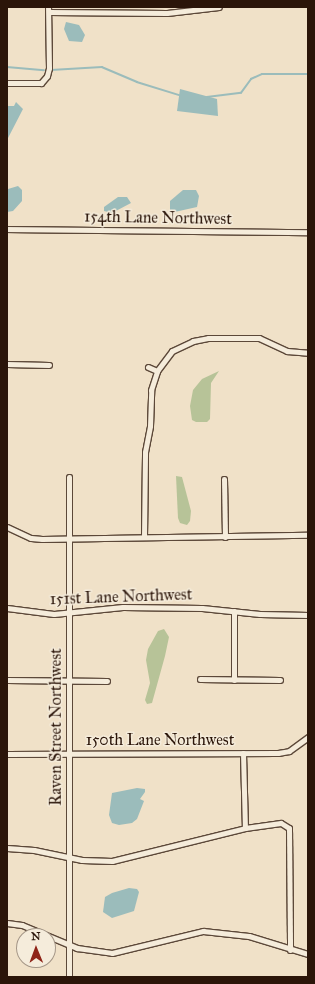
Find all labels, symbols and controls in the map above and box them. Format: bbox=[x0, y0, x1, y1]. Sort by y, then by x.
street label: 154th Lane Northwest bbox=[84, 207, 232, 229]
street label: 151st Lane Northwest bbox=[49, 585, 193, 609]
street label: Raven Street Northwest bbox=[46, 648, 66, 806]
street label: 150th Lane Northwest bbox=[86, 730, 234, 750]
north arrow bbox=[16, 928, 56, 968]
text: N bbox=[31, 930, 41, 943]

